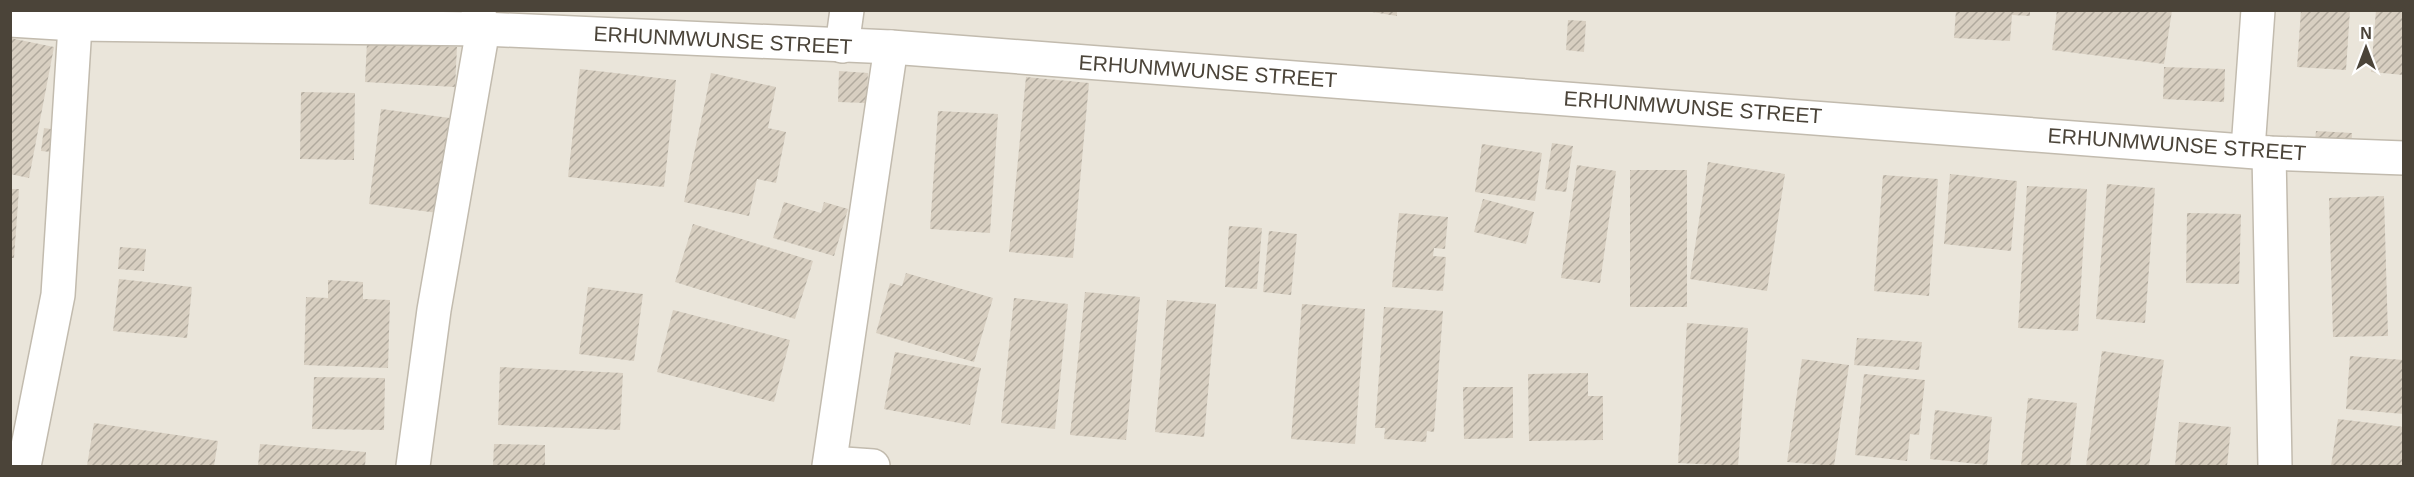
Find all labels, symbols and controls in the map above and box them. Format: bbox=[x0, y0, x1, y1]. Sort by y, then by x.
north arrow bbox=[2336, 18, 2396, 78]
street label: ERHUNMWUNSE STREET bbox=[593, 22, 853, 58]
text: N bbox=[2360, 25, 2372, 42]
street label: ERHUNMWUNSE STREET bbox=[1078, 50, 1338, 92]
street label: ERHUNMWUNSE STREET bbox=[1563, 86, 1823, 128]
street label: ERHUNMWUNSE STREET bbox=[2047, 123, 2307, 165]

